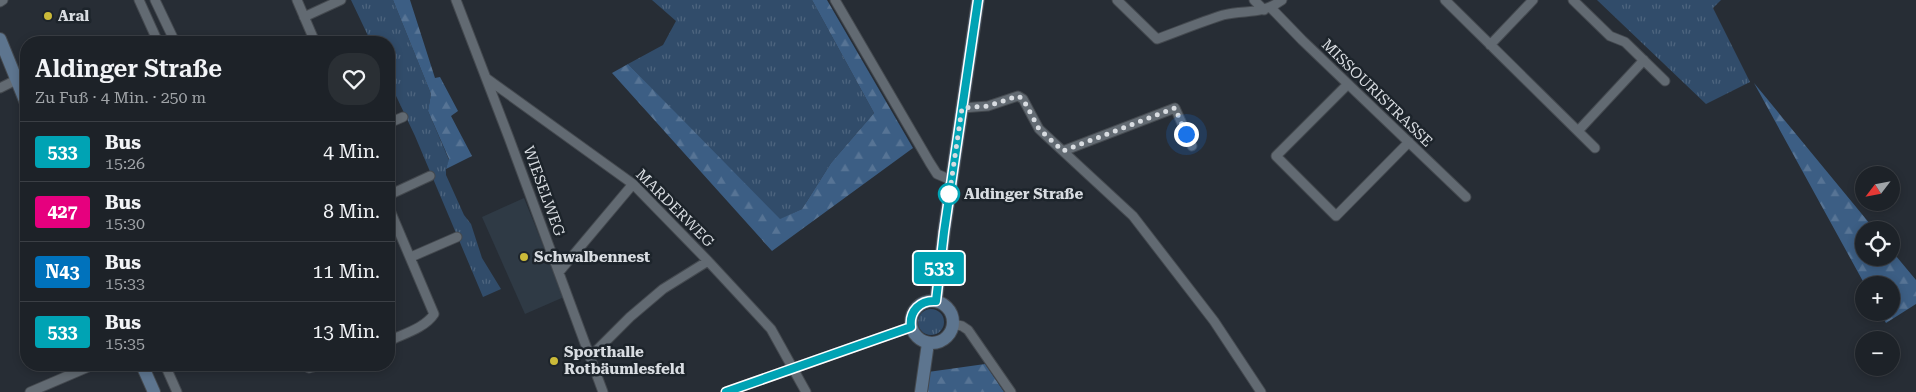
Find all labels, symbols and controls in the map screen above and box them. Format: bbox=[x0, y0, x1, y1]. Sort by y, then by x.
place label: Aral bbox=[58, 7, 89, 25]
marker: Aral bbox=[42, 10, 54, 22]
street label: MISSOURISTRASSE bbox=[1318, 36, 1436, 150]
button: heart bbox=[328, 53, 380, 105]
text: Aldinger Straße bbox=[35, 55, 222, 83]
text: Zu Fuß · 4 Min. · 250 m bbox=[35, 88, 206, 107]
your location bbox=[1174, 122, 1199, 147]
text: Bus bbox=[105, 131, 141, 154]
text: 4 Min. bbox=[323, 140, 380, 163]
text: 533 bbox=[47, 141, 78, 162]
street label: WIESELWEG bbox=[519, 144, 569, 239]
text: 15:26 bbox=[105, 154, 145, 173]
street label: MARDERWEG bbox=[632, 165, 718, 251]
north arrow bbox=[1855, 166, 1900, 211]
map controls bbox=[1855, 166, 1900, 376]
marker: Aldinger Straße bbox=[938, 183, 960, 205]
place label: Aldinger Straße bbox=[964, 185, 1083, 203]
text: Bus bbox=[105, 191, 141, 214]
text: 8 Min. bbox=[323, 200, 380, 223]
text: 427 bbox=[47, 201, 78, 222]
text: 15:30 bbox=[105, 214, 145, 233]
button: locate bbox=[1855, 221, 1900, 266]
place label: Schwalbennest bbox=[534, 248, 650, 266]
text: Bus bbox=[105, 251, 141, 274]
marker: Schwalbennest bbox=[518, 251, 530, 263]
line badge: 533 bbox=[910, 252, 968, 284]
text: 533 bbox=[924, 257, 954, 278]
text: 11 Min. bbox=[313, 260, 380, 283]
text: N43 bbox=[45, 261, 80, 282]
text: 15:33 bbox=[105, 274, 145, 293]
button: + bbox=[1855, 276, 1900, 321]
text: Bus bbox=[105, 311, 141, 334]
text: 13 Min. bbox=[313, 320, 380, 343]
text: 533 bbox=[47, 321, 78, 342]
button: − bbox=[1855, 331, 1900, 376]
text: 15:35 bbox=[105, 334, 145, 353]
place label: Sporthalle Rotbäumlesfeld bbox=[564, 343, 685, 378]
marker: Sporthalle Rotbäumlesfeld bbox=[548, 355, 560, 367]

